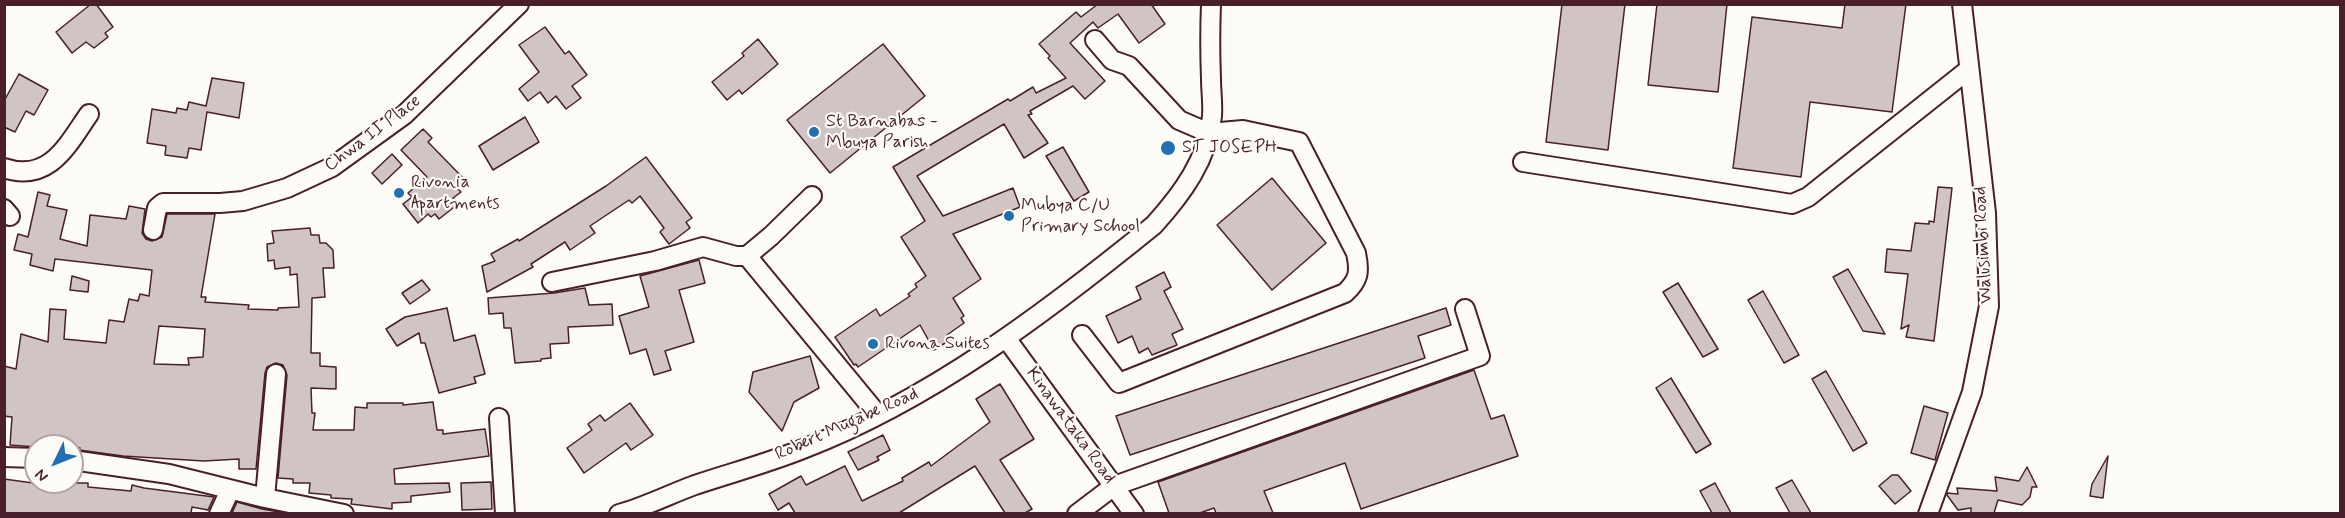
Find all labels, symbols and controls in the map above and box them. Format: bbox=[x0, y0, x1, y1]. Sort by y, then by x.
street label: Chwa II Place bbox=[321, 91, 425, 177]
place label: St Barnabas - Mbuya Parish bbox=[826, 111, 938, 154]
marker: St Barnabas - Mbuya Parish bbox=[807, 125, 821, 139]
place label: ST JOSEPH bbox=[1182, 137, 1277, 159]
marker: ST JOSEPH bbox=[1159, 139, 1177, 157]
place label: Rivonia Apartments bbox=[411, 172, 499, 214]
marker: Rivonia Apartments bbox=[392, 186, 406, 200]
street label: Walusimbi Road bbox=[1970, 186, 1998, 304]
place label: Mubya C/U Primary School bbox=[1021, 195, 1140, 238]
marker: Mubya C/U Primary School bbox=[1002, 209, 1016, 223]
place label: Rivona Suites bbox=[885, 333, 990, 355]
marker: Rivona Suites bbox=[866, 337, 880, 351]
street label: Kinawataka Road bbox=[1020, 364, 1120, 488]
street label: Robert Mugabe Road bbox=[772, 384, 922, 466]
north arrow bbox=[24, 434, 84, 494]
text: N bbox=[31, 464, 53, 486]

